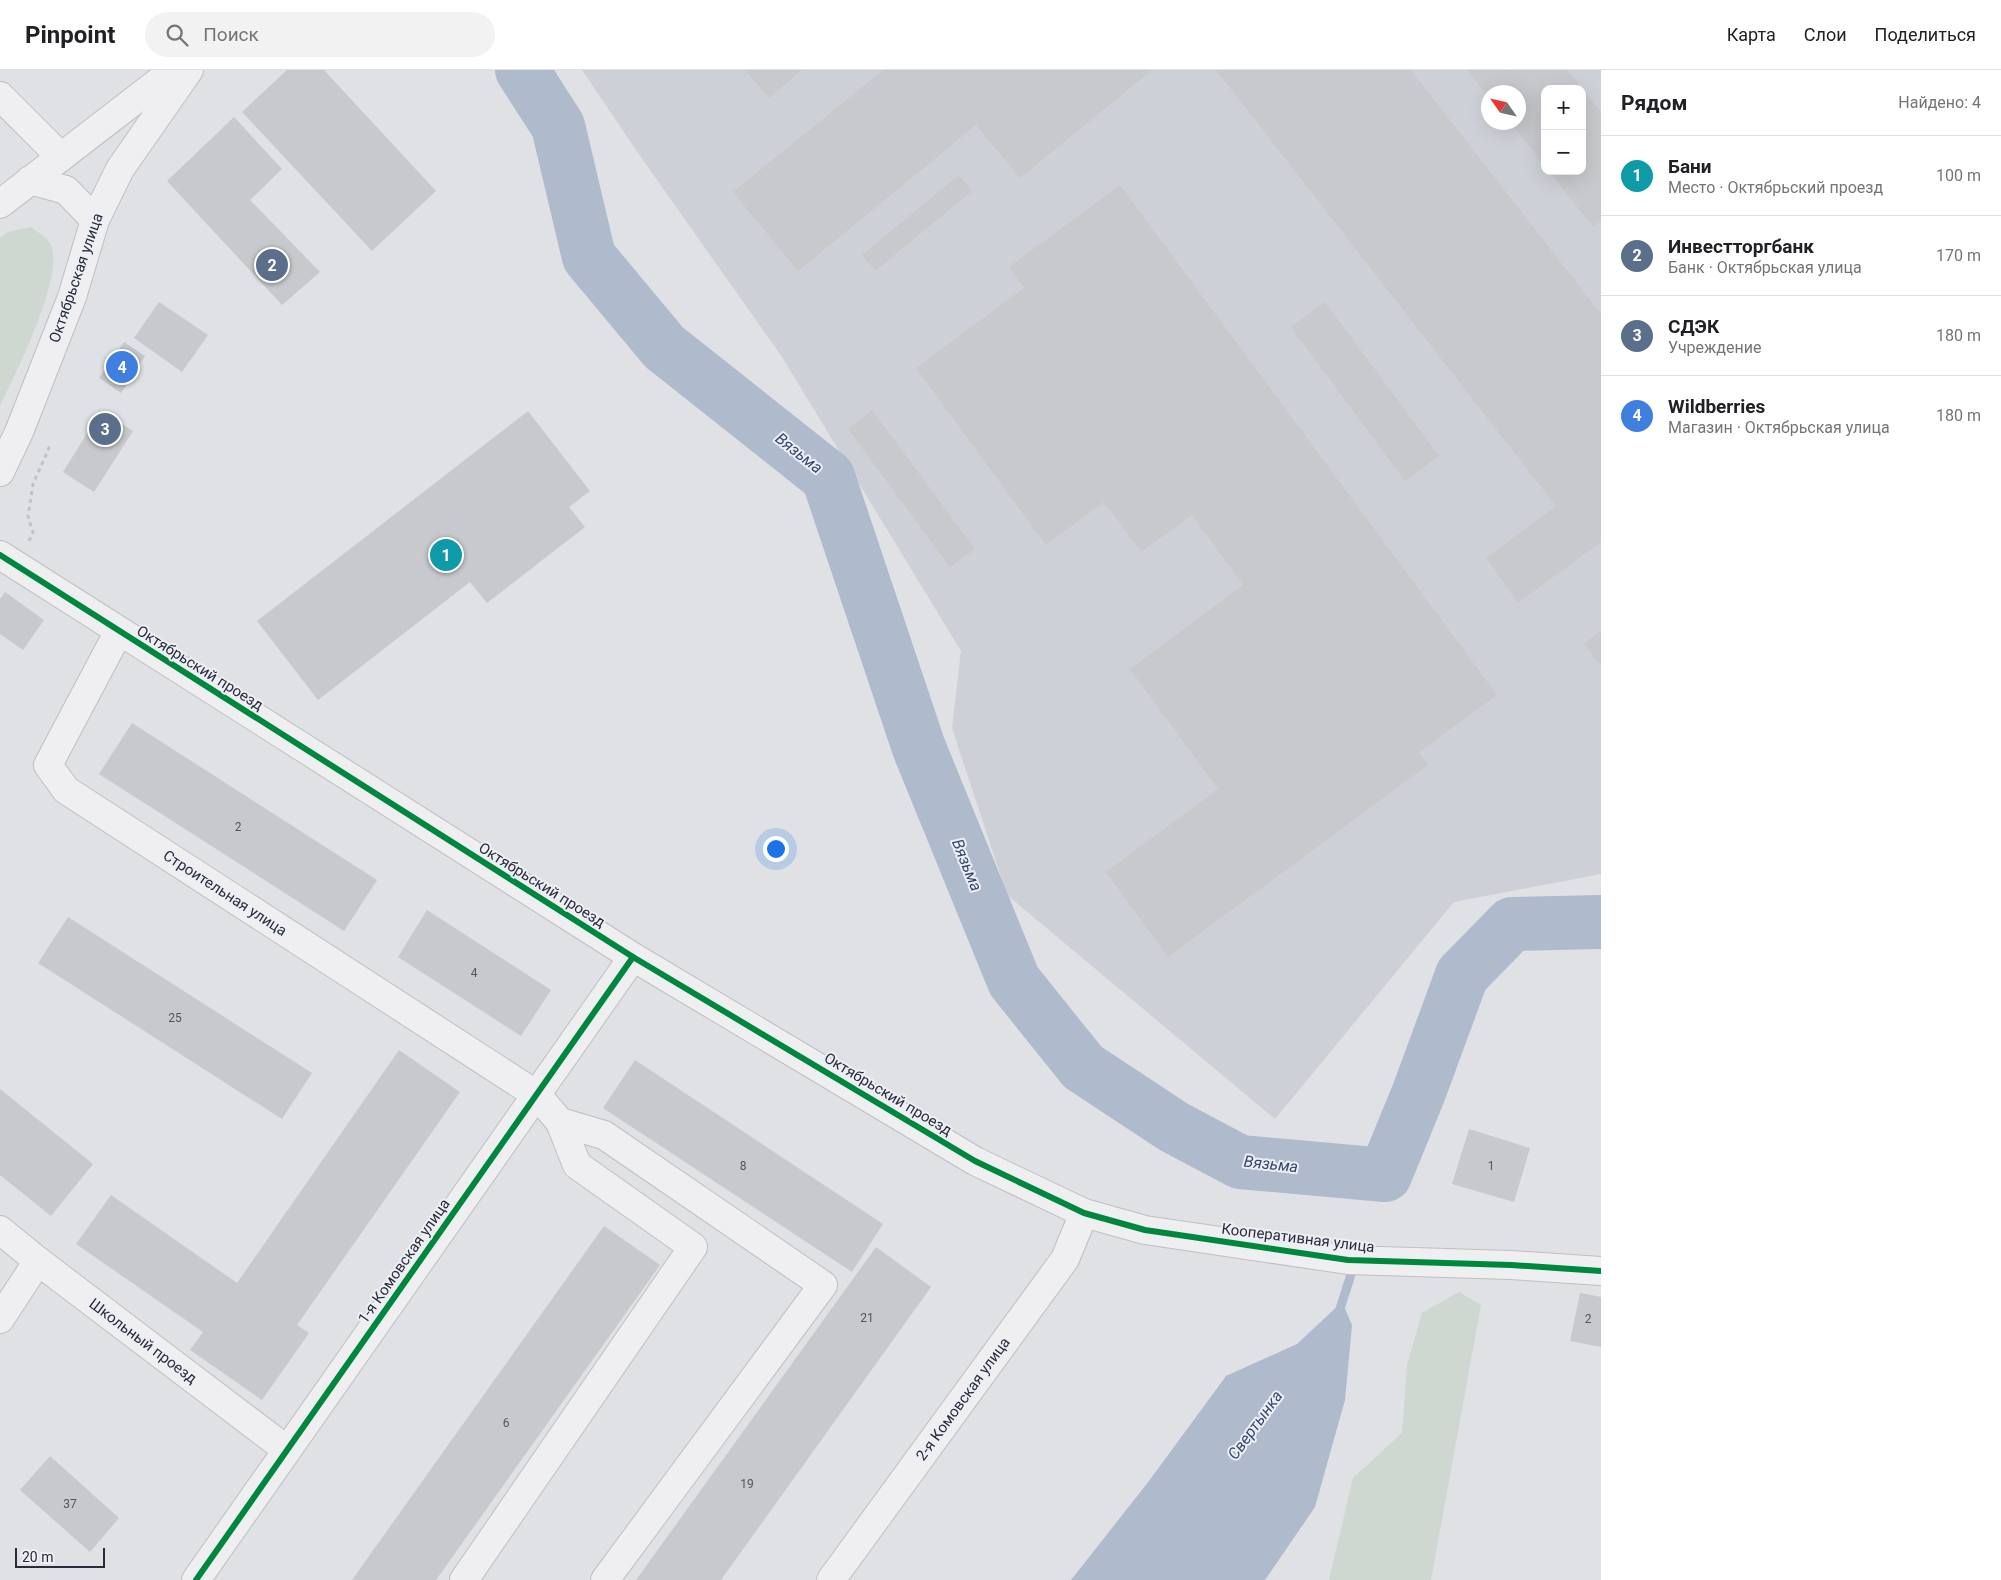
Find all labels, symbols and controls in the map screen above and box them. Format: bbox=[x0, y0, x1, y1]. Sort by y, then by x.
search box bbox=[145, 12, 495, 57]
text: Pinpoint bbox=[25, 21, 115, 49]
icon: search bbox=[163, 21, 191, 49]
text: Поиск bbox=[203, 23, 259, 46]
text: Карта bbox=[1727, 24, 1776, 45]
text: Слои bbox=[1804, 24, 1847, 45]
text: Поделиться bbox=[1875, 24, 1976, 45]
north arrow bbox=[1481, 85, 1526, 130]
map controls bbox=[1541, 85, 1586, 175]
button: + bbox=[1541, 85, 1586, 130]
text: Рядом bbox=[1621, 91, 1687, 115]
text: Найдено: 4 bbox=[1898, 93, 1981, 112]
button: − bbox=[1541, 130, 1586, 175]
text: Бани bbox=[1668, 155, 1712, 178]
text: 1 bbox=[1632, 166, 1642, 185]
text: 100 m bbox=[1936, 166, 1981, 185]
text: Место · Октябрьский проезд bbox=[1668, 178, 1883, 197]
street label: Октябрьская улица bbox=[45, 211, 107, 345]
text: Инвестторгбанк bbox=[1668, 235, 1814, 258]
pin: 2 bbox=[256, 246, 288, 284]
text: 2 bbox=[1632, 246, 1642, 265]
text: 170 m bbox=[1936, 246, 1981, 265]
text: Банк · Октябрьская улица bbox=[1668, 258, 1862, 277]
text: СДЭК bbox=[1668, 315, 1719, 338]
text: 3 bbox=[1632, 326, 1642, 345]
text: 180 m bbox=[1936, 326, 1981, 345]
text: Учреждение bbox=[1668, 338, 1761, 357]
pin: 4 bbox=[106, 348, 138, 386]
text: Wildberries bbox=[1668, 395, 1765, 418]
text: 4 bbox=[1632, 406, 1642, 425]
text: 180 m bbox=[1936, 406, 1981, 425]
pin: 3 bbox=[89, 410, 121, 448]
text: Магазин · Октябрьская улица bbox=[1668, 418, 1890, 437]
water label: Вязьма bbox=[772, 429, 826, 477]
pin: 1 bbox=[430, 536, 462, 574]
street label: Октябрьский проезд bbox=[133, 622, 267, 714]
house number: 2 bbox=[235, 820, 242, 834]
your location bbox=[763, 836, 789, 862]
water label: Вязьма bbox=[948, 836, 986, 894]
street label: Октябрьский проезд bbox=[475, 839, 609, 931]
street label: Строительная улица bbox=[160, 846, 290, 940]
house number: 4 bbox=[471, 966, 478, 980]
house number: 25 bbox=[168, 1011, 182, 1025]
street label: Октябрьский проезд bbox=[821, 1049, 955, 1139]
water label: Вязьма bbox=[1243, 1152, 1299, 1176]
house number: 8 bbox=[740, 1159, 747, 1173]
house number: 1 bbox=[1488, 1159, 1494, 1173]
street label: 1-я Комовская улица bbox=[354, 1195, 454, 1327]
street label: Кооперативная улица bbox=[1220, 1220, 1376, 1256]
street label: Школьный проезд bbox=[86, 1295, 200, 1387]
house number: 21 bbox=[860, 1311, 874, 1325]
house number: 2 bbox=[1585, 1312, 1592, 1326]
street label: 2-я Комовская улица bbox=[912, 1334, 1014, 1464]
water label: Свертынка bbox=[1224, 1387, 1286, 1463]
house number: 6 bbox=[503, 1416, 510, 1430]
house number: 19 bbox=[740, 1477, 754, 1491]
house number: 37 bbox=[63, 1497, 77, 1511]
scale bar bbox=[15, 1545, 105, 1568]
text: 20 m bbox=[22, 1549, 54, 1565]

